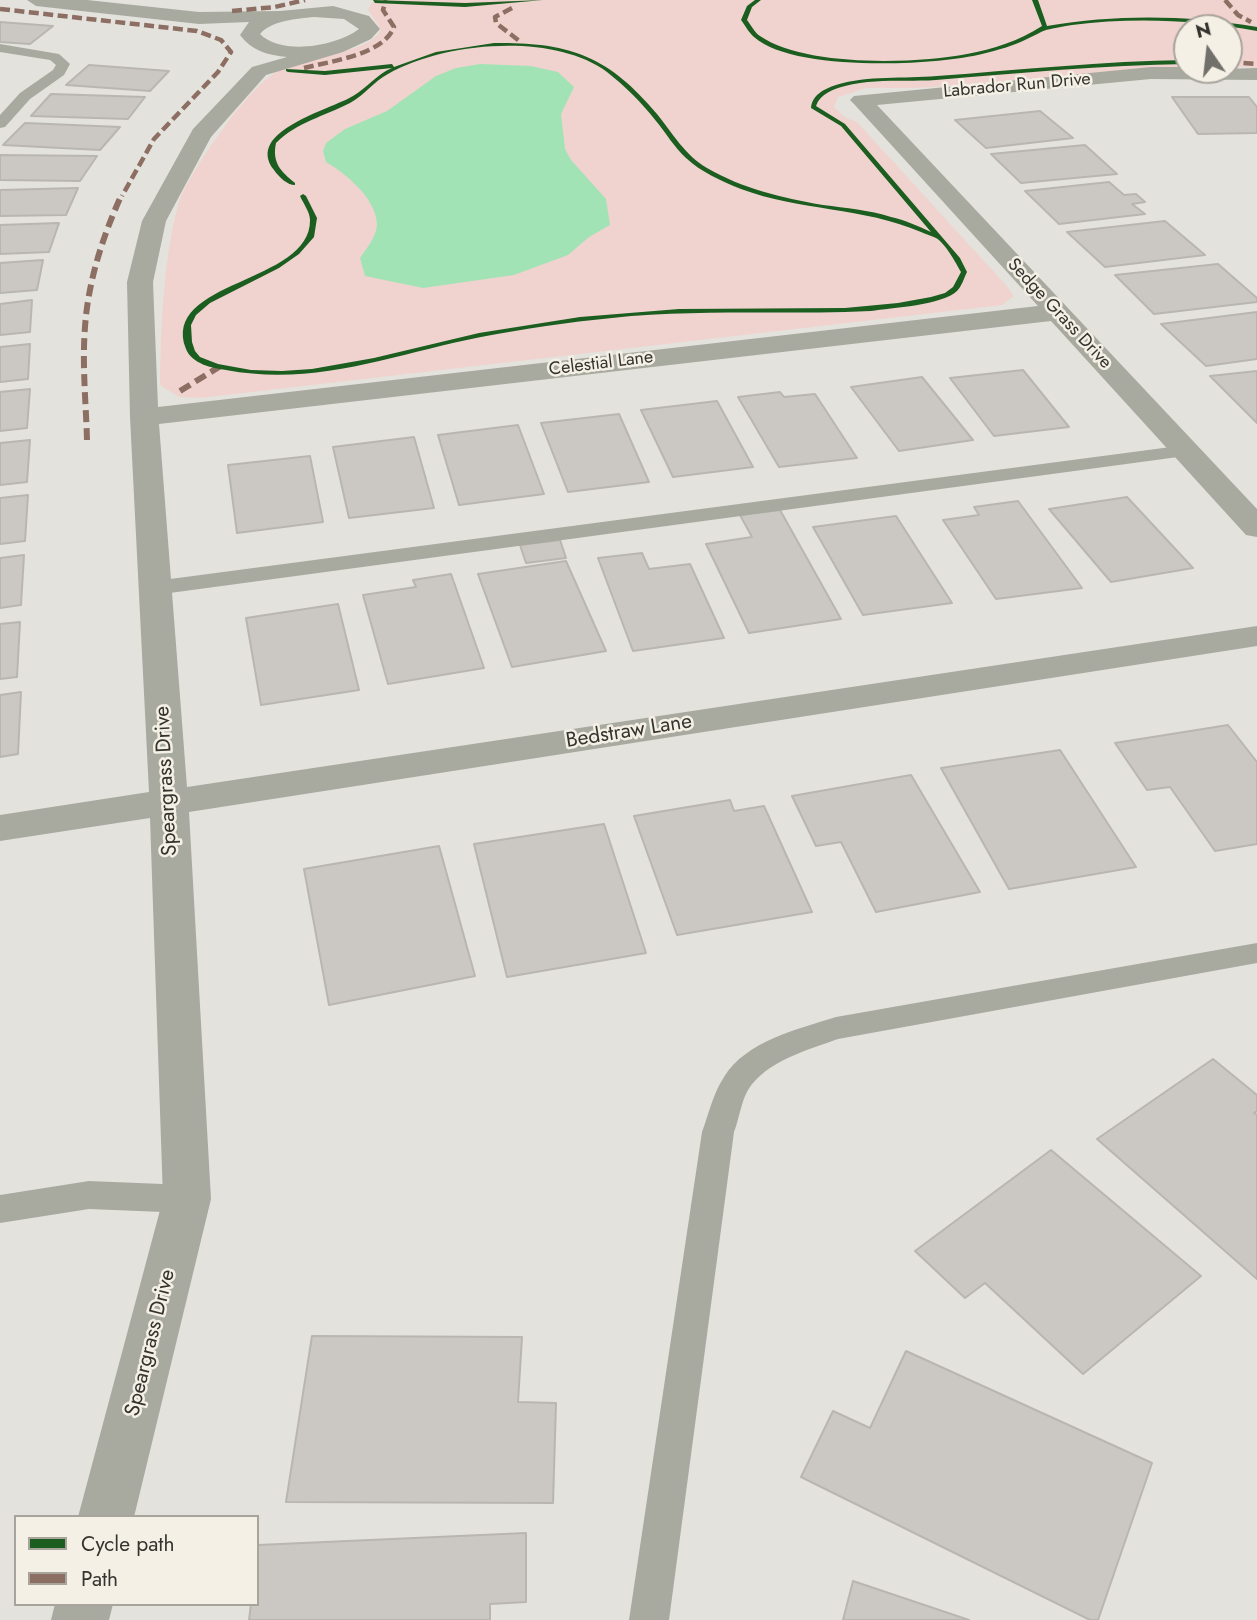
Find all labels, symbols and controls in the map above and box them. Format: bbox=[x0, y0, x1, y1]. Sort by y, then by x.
north arrow bbox=[1173, 14, 1243, 84]
text: N bbox=[1193, 15, 1214, 45]
street label: Labrador Run Drive bbox=[942, 69, 1092, 103]
street label: Sedge Grass Drive bbox=[1002, 254, 1116, 374]
street label: Celestial Lane bbox=[548, 347, 654, 381]
street label: Speargrass Drive bbox=[150, 705, 184, 857]
street label: Bedstraw Lane bbox=[564, 710, 694, 754]
street label: Speargrass Drive bbox=[121, 1267, 181, 1419]
legend bbox=[14, 1515, 259, 1606]
text: Cycle path bbox=[81, 1529, 174, 1559]
text: Path bbox=[81, 1564, 118, 1594]

